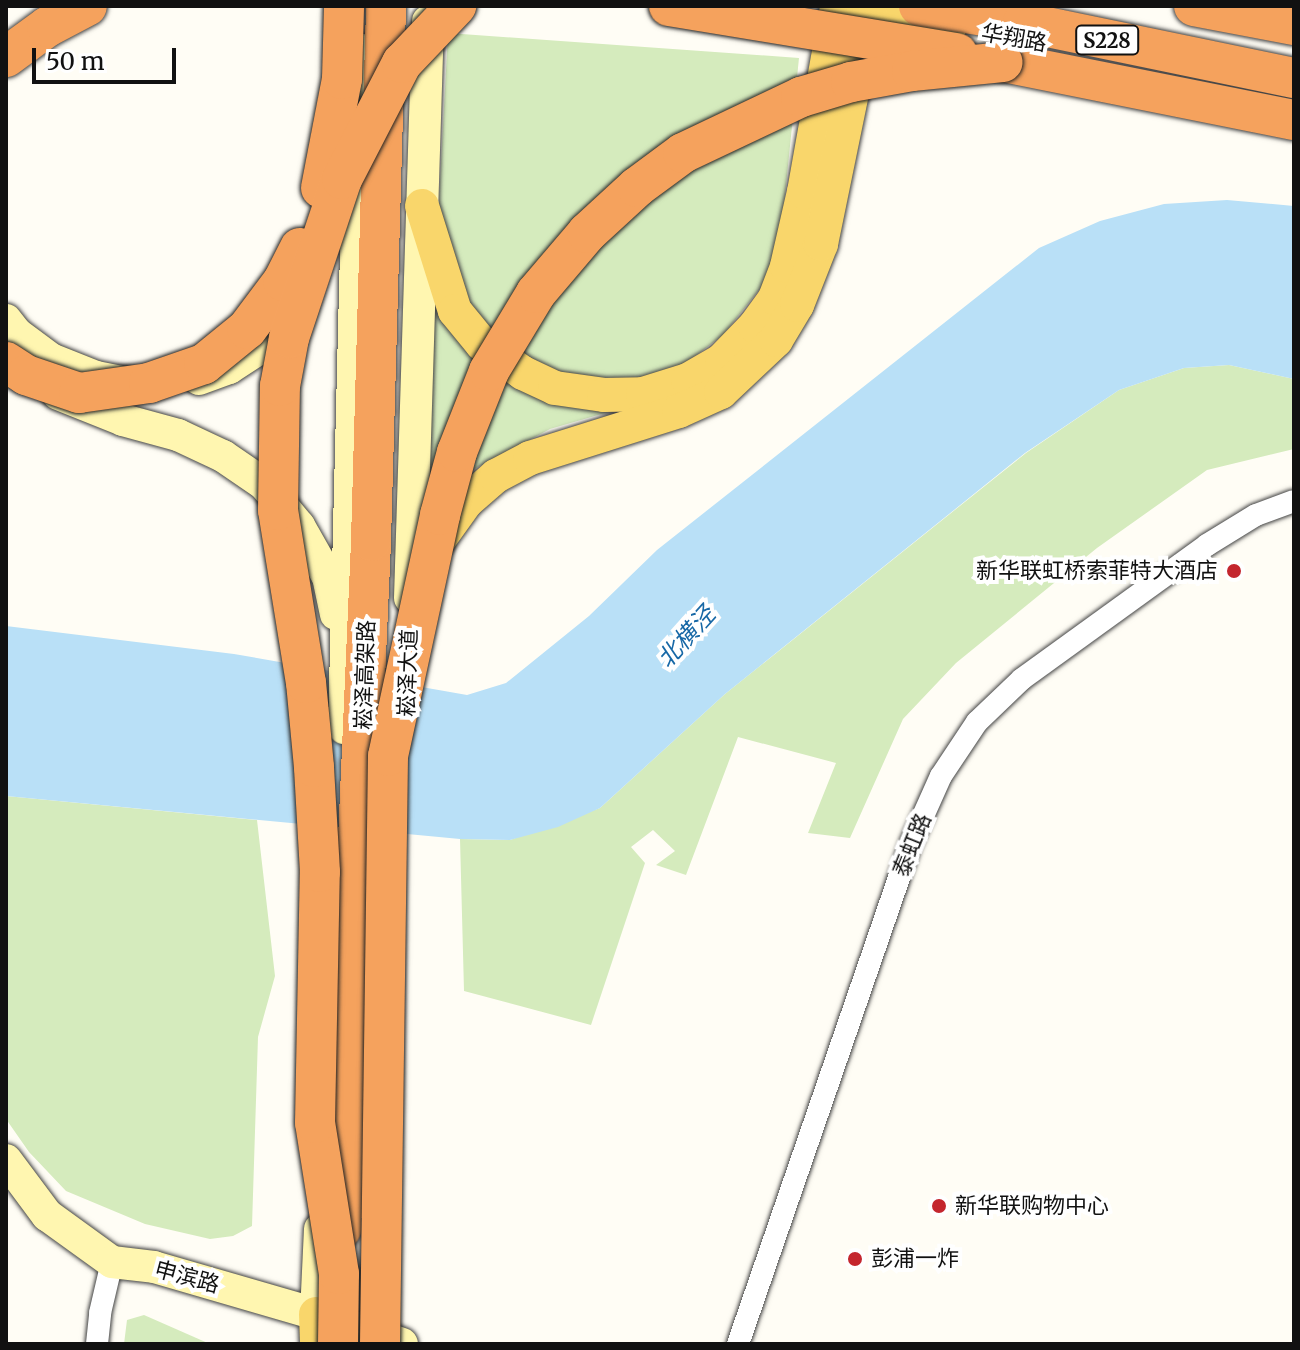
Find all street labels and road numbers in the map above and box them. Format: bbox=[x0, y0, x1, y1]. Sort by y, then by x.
street label: 华翔路 bbox=[979, 19, 1049, 57]
road number: S228 bbox=[1075, 24, 1139, 56]
street label: 崧泽高架路 bbox=[350, 620, 380, 730]
street label: 崧泽大道 bbox=[393, 629, 423, 717]
street label: 泰虹路 bbox=[887, 809, 937, 881]
street label: 申滨路 bbox=[152, 1256, 222, 1298]

